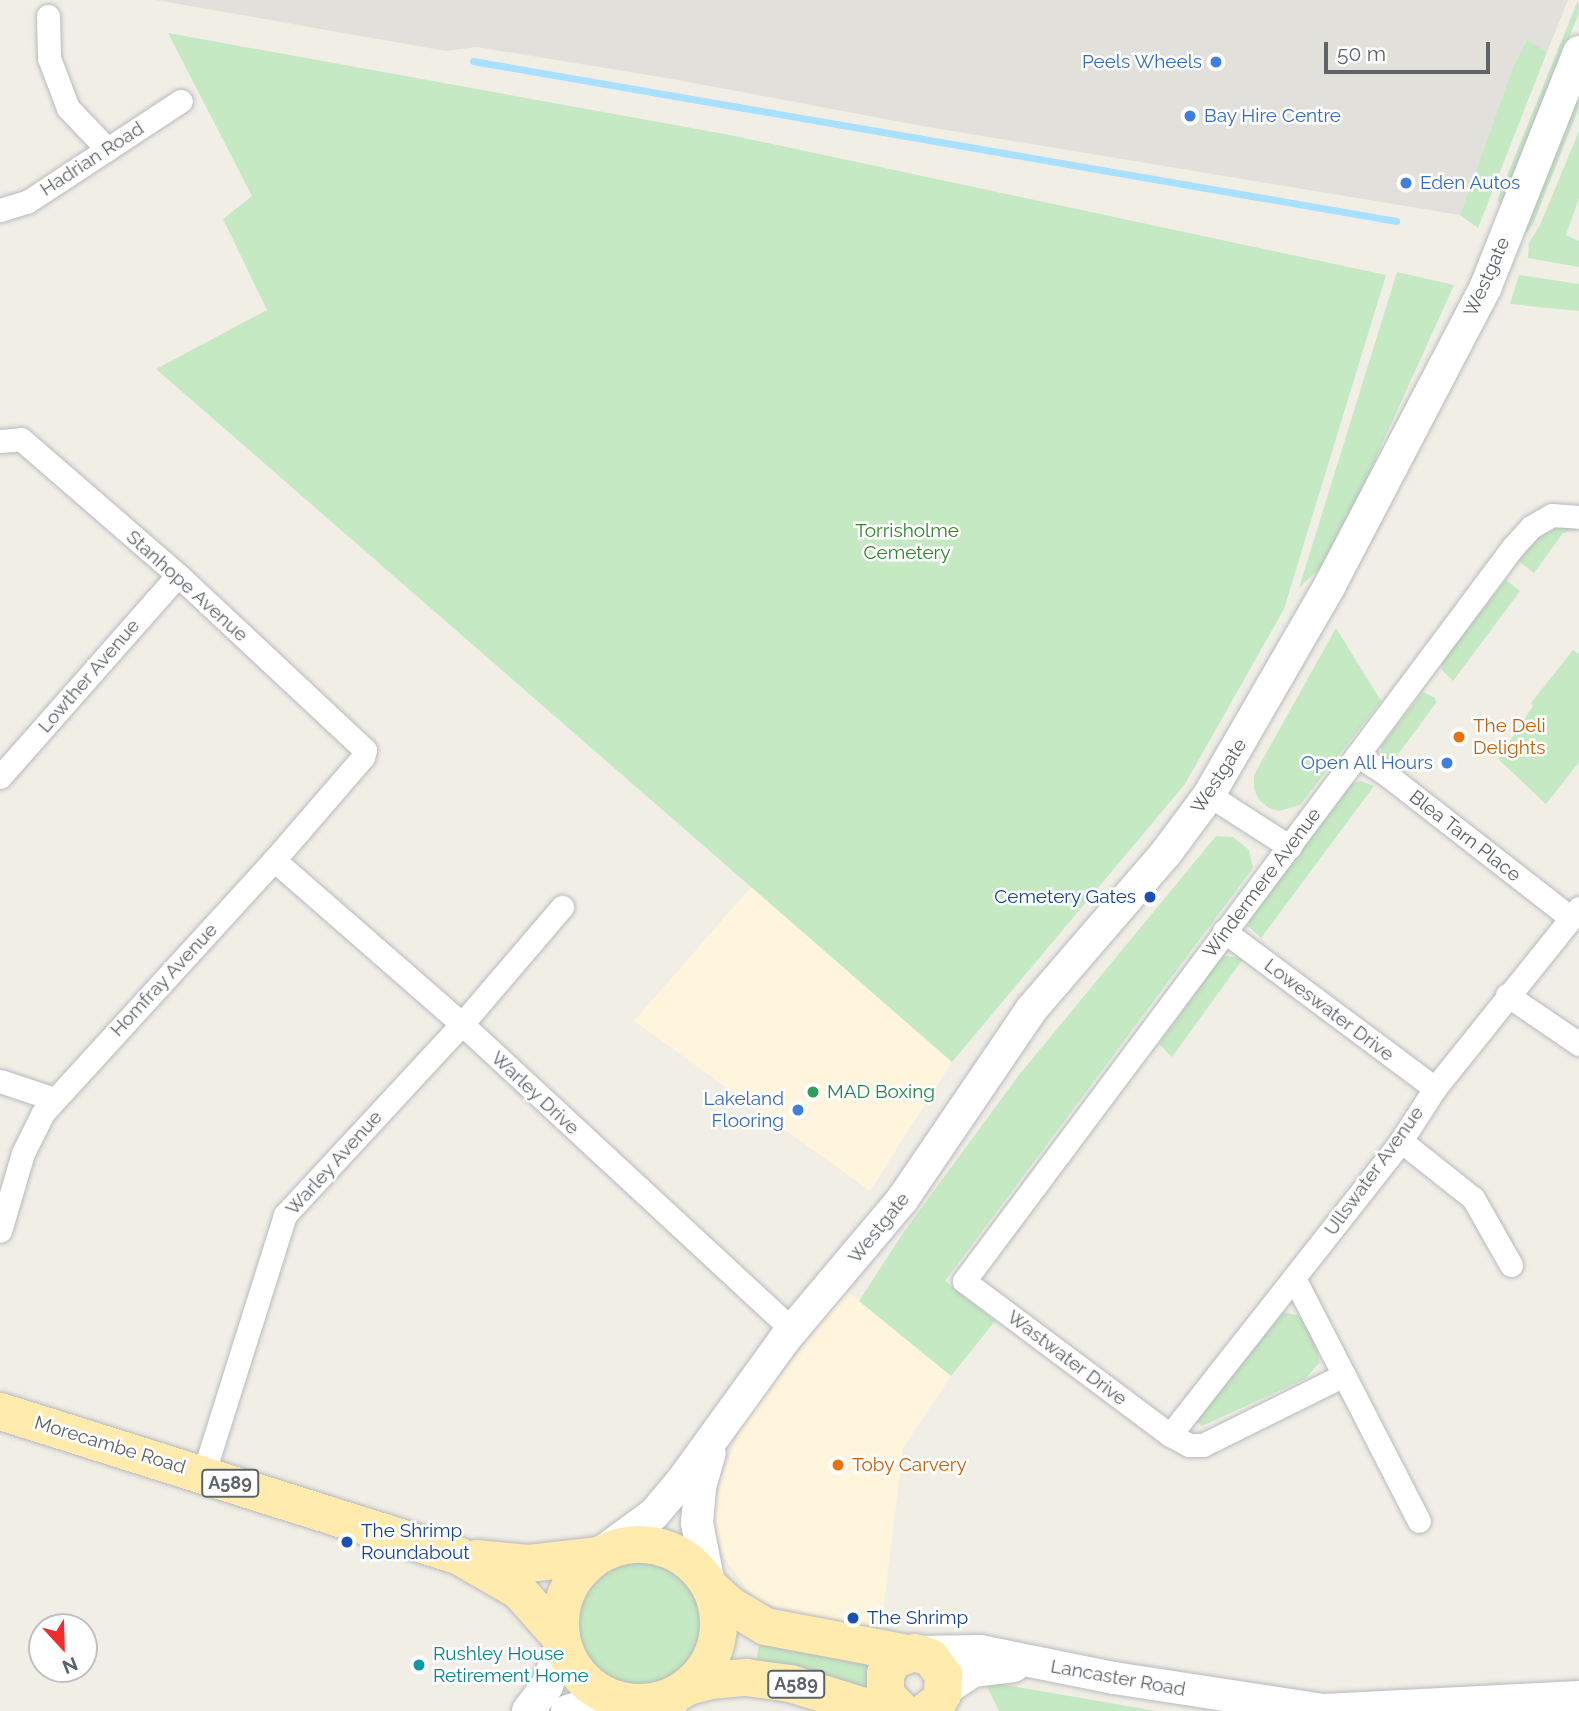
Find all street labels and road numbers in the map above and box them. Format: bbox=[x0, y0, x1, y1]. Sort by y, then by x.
street label: Hadrian Road bbox=[36, 117, 148, 201]
street label: Westgate bbox=[1459, 234, 1515, 320]
street label: Stanhope Avenue bbox=[121, 525, 253, 647]
street label: Lowther Avenue bbox=[33, 614, 145, 738]
street label: Westgate bbox=[1186, 734, 1252, 818]
street label: Blea Tarn Place bbox=[1405, 785, 1525, 887]
street label: Windermere Avenue bbox=[1198, 803, 1326, 963]
street label: Homfray Avenue bbox=[105, 918, 223, 1042]
street label: Loweswater Drive bbox=[1260, 954, 1398, 1066]
street label: Warley Drive bbox=[486, 1046, 584, 1140]
street label: Ullswater Avenue bbox=[1319, 1102, 1429, 1240]
street label: Warley Avenue bbox=[281, 1106, 387, 1220]
street label: Westgate bbox=[844, 1188, 914, 1268]
street label: Wastwater Drive bbox=[1002, 1305, 1132, 1411]
street label: Morecambe Road bbox=[32, 1411, 188, 1479]
road number: A589 bbox=[200, 1468, 260, 1498]
street label: Lancaster Road bbox=[1049, 1655, 1187, 1701]
road number: A589 bbox=[766, 1670, 826, 1699]

